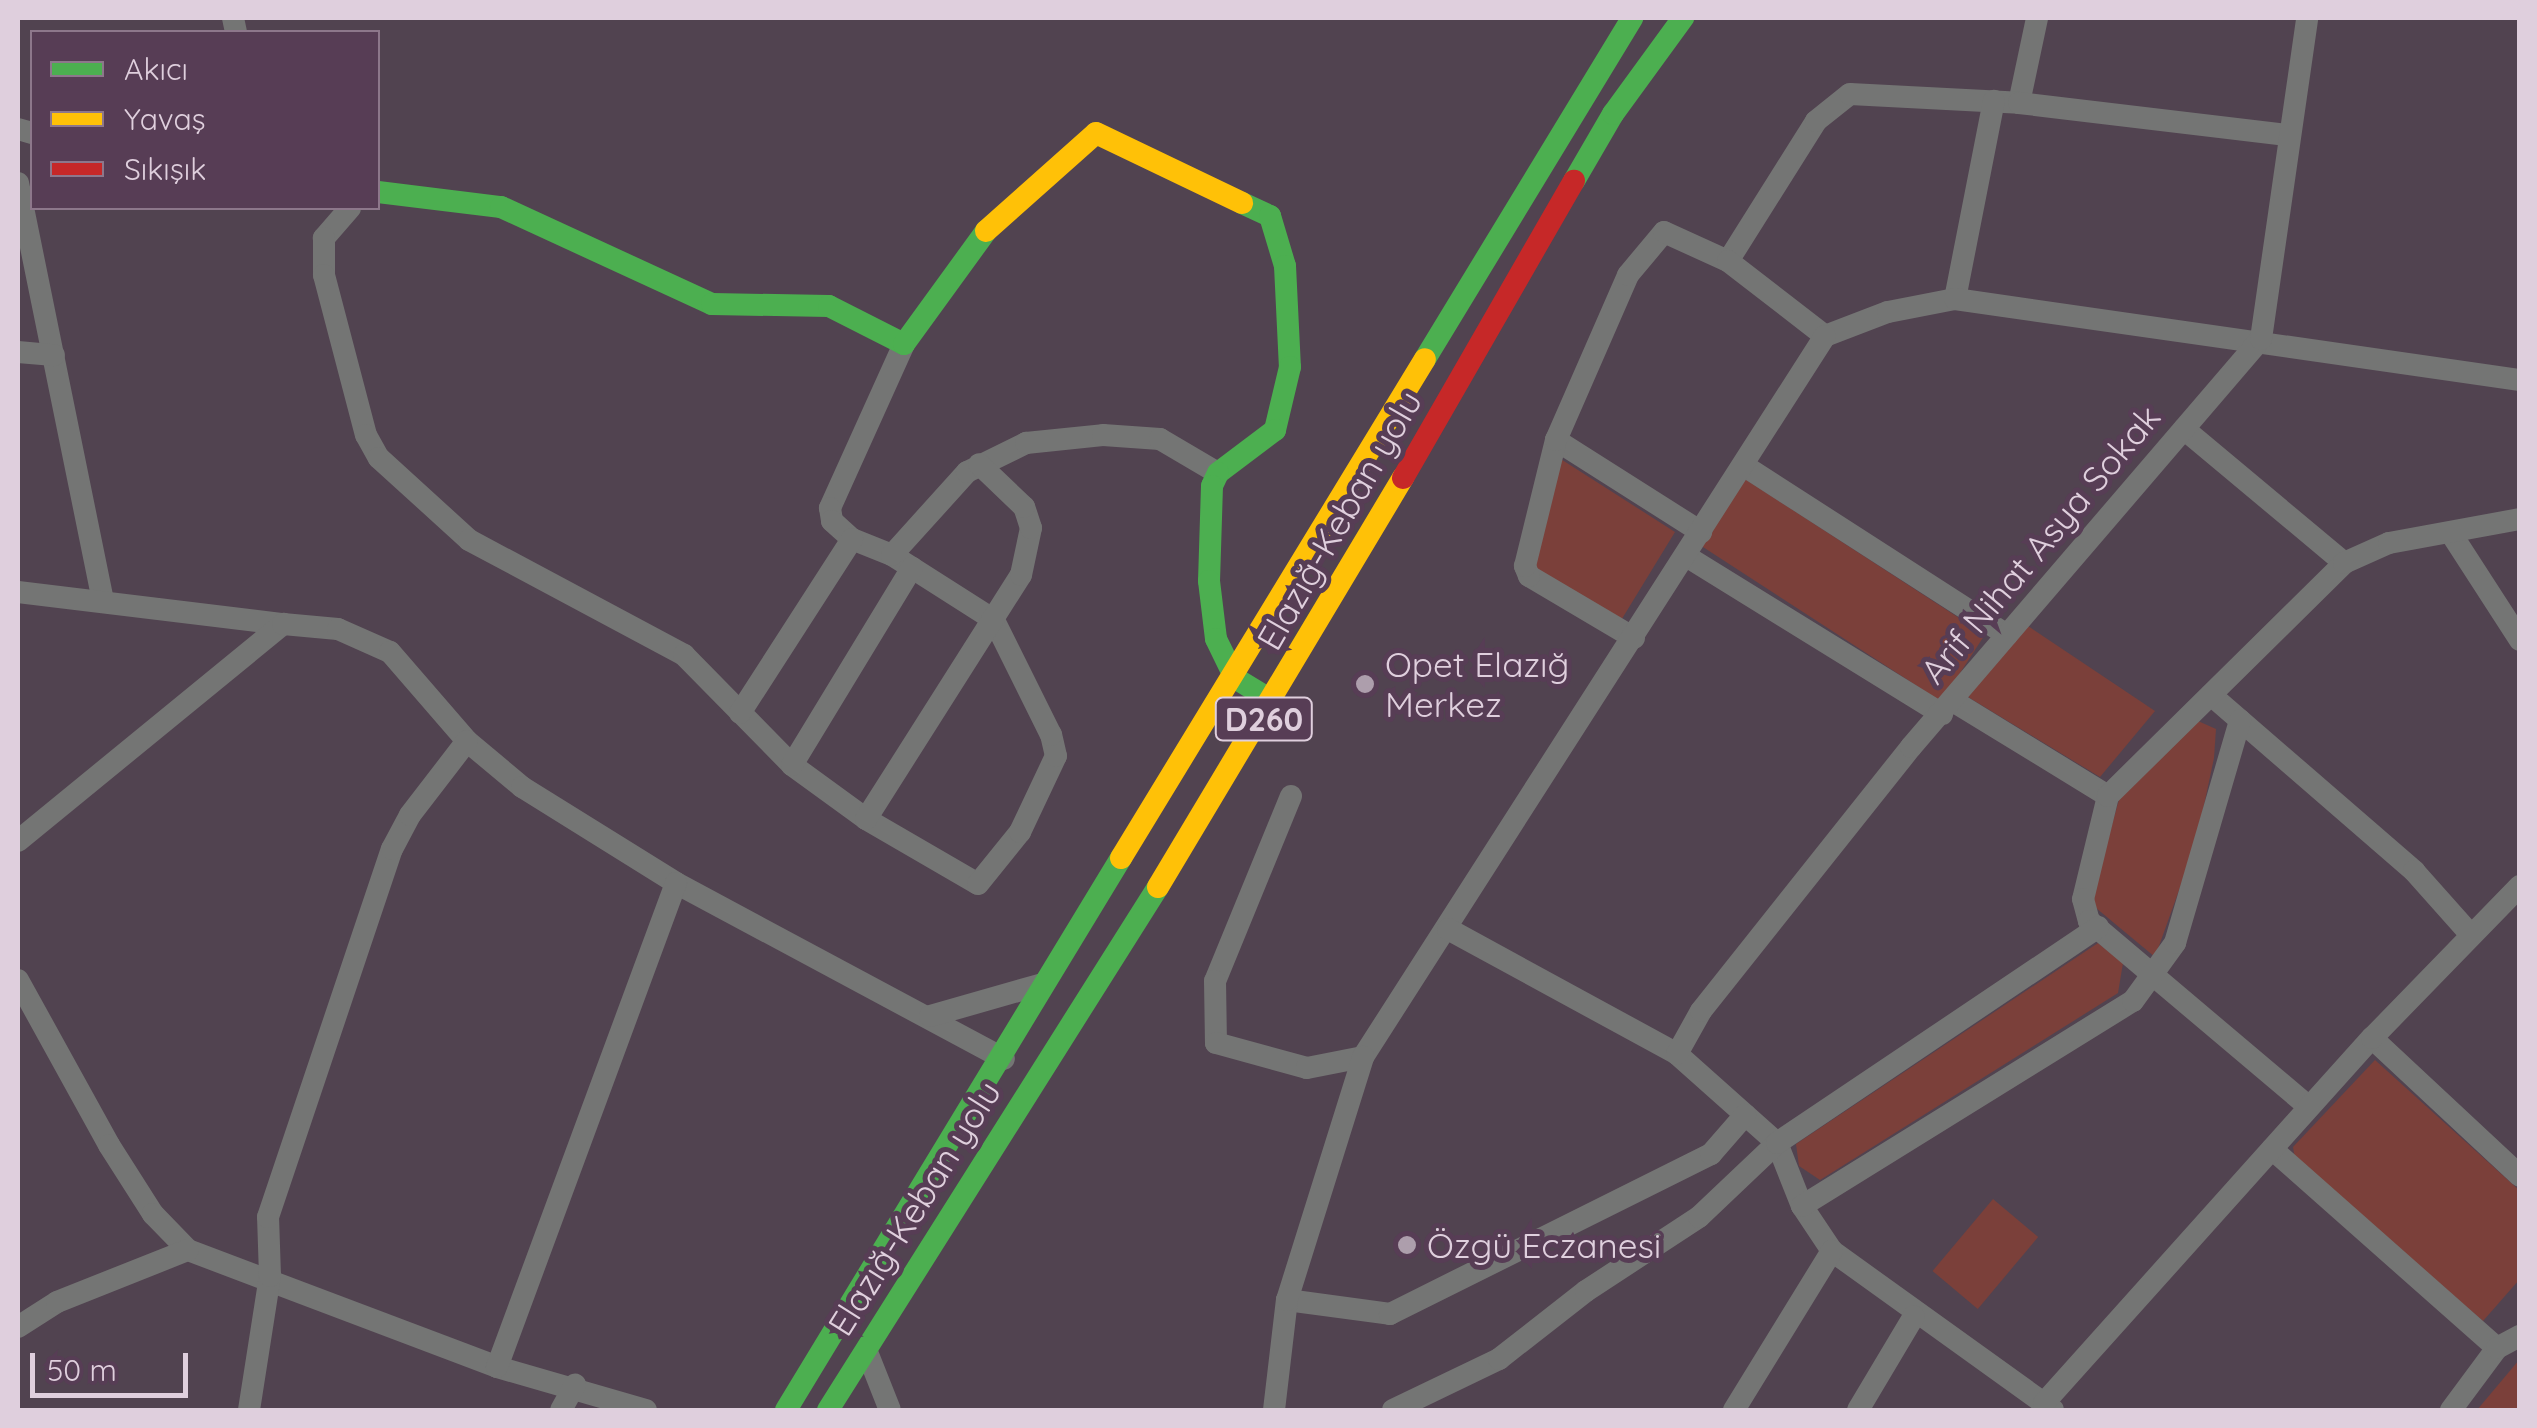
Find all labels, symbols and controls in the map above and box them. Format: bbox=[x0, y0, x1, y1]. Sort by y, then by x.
legend bbox=[30, 30, 380, 210]
text: Akıcı bbox=[124, 50, 188, 88]
text: Yavaş bbox=[124, 100, 206, 138]
text: Sıkışık bbox=[124, 150, 206, 188]
street label: Elazığ-Keban yolu bbox=[1248, 383, 1430, 657]
street label: Arif Nihat Asya Sokak bbox=[1911, 396, 2169, 692]
place label: Opet Elazığ Merkez bbox=[1385, 643, 1569, 725]
marker: Opet Elazığ Merkez bbox=[1354, 673, 1376, 695]
road number: D260 bbox=[1214, 692, 1314, 746]
street label: Elazığ-Keban yolu bbox=[819, 1073, 1009, 1343]
place label: Özgü Eczanesi bbox=[1427, 1224, 1661, 1266]
marker: Özgü Eczanesi bbox=[1396, 1234, 1418, 1256]
scale bar bbox=[35, 1333, 192, 1395]
text: 50 m bbox=[47, 1351, 117, 1389]

